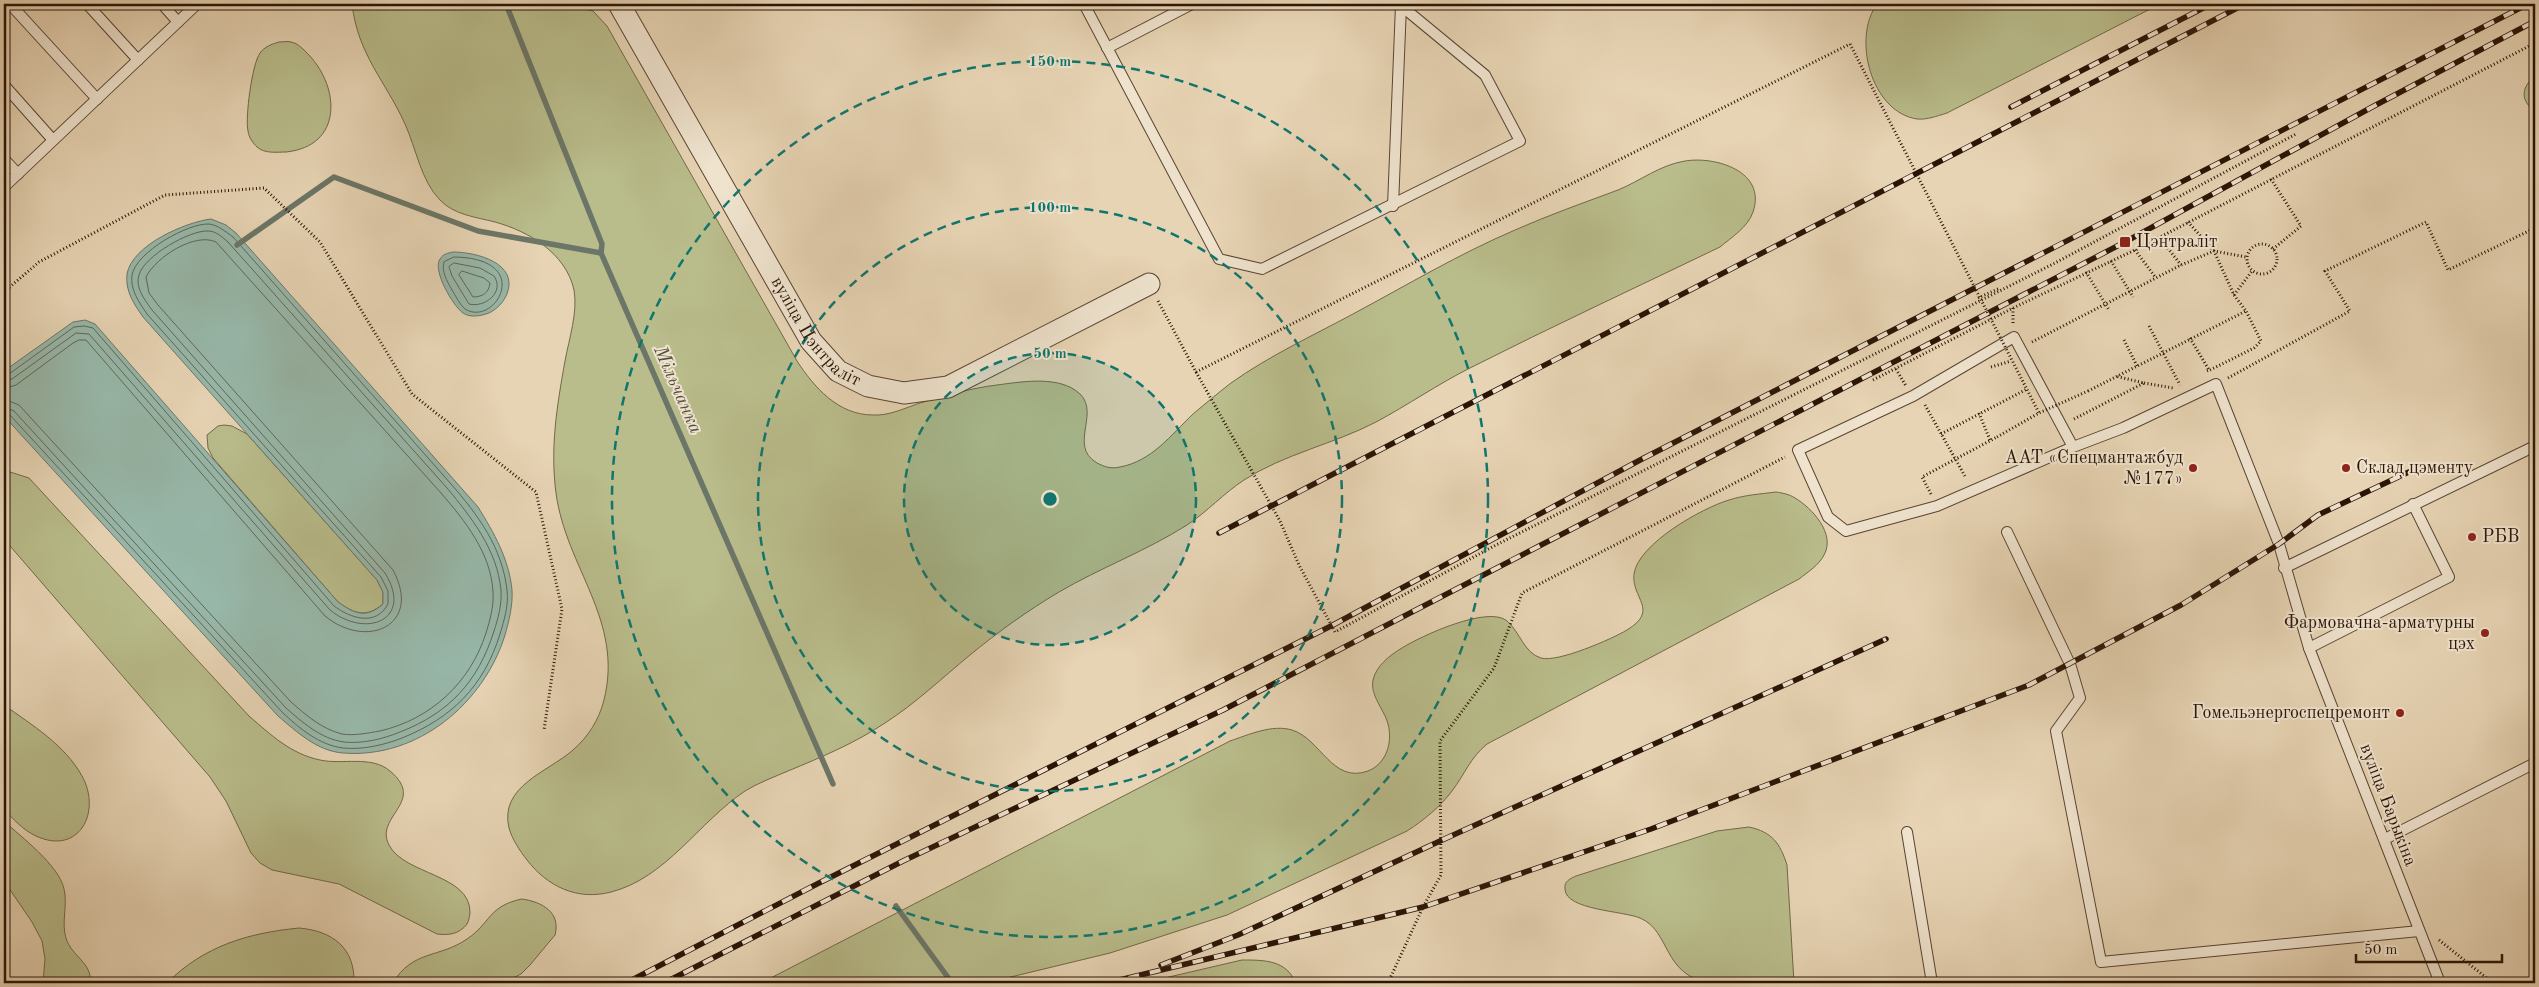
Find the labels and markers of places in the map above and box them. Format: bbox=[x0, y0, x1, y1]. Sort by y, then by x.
place label: Цэнтраліт bbox=[2136, 233, 2217, 251]
marker: Цэнтраліт bbox=[2118, 235, 2132, 249]
place label: ААТ «Спецмантажбуд №177» bbox=[2005, 449, 2183, 488]
place label: Склад цэменту bbox=[2356, 459, 2474, 477]
marker: ААТ «Спецмантажбуд №177» bbox=[2187, 462, 2199, 474]
marker: Склад цэменту bbox=[2340, 462, 2352, 474]
centre of rings bbox=[1041, 490, 1059, 508]
place label: РБВ bbox=[2482, 528, 2519, 546]
marker: РБВ bbox=[2466, 531, 2478, 543]
place label: Фармовачна-арматурны цэх bbox=[2284, 614, 2475, 653]
marker: Фармовачна-арматурны цэх bbox=[2479, 627, 2491, 639]
place label: Гомельэнергоспецремонт bbox=[2192, 704, 2390, 722]
marker: Гомельэнергоспецремонт bbox=[2394, 707, 2406, 719]

